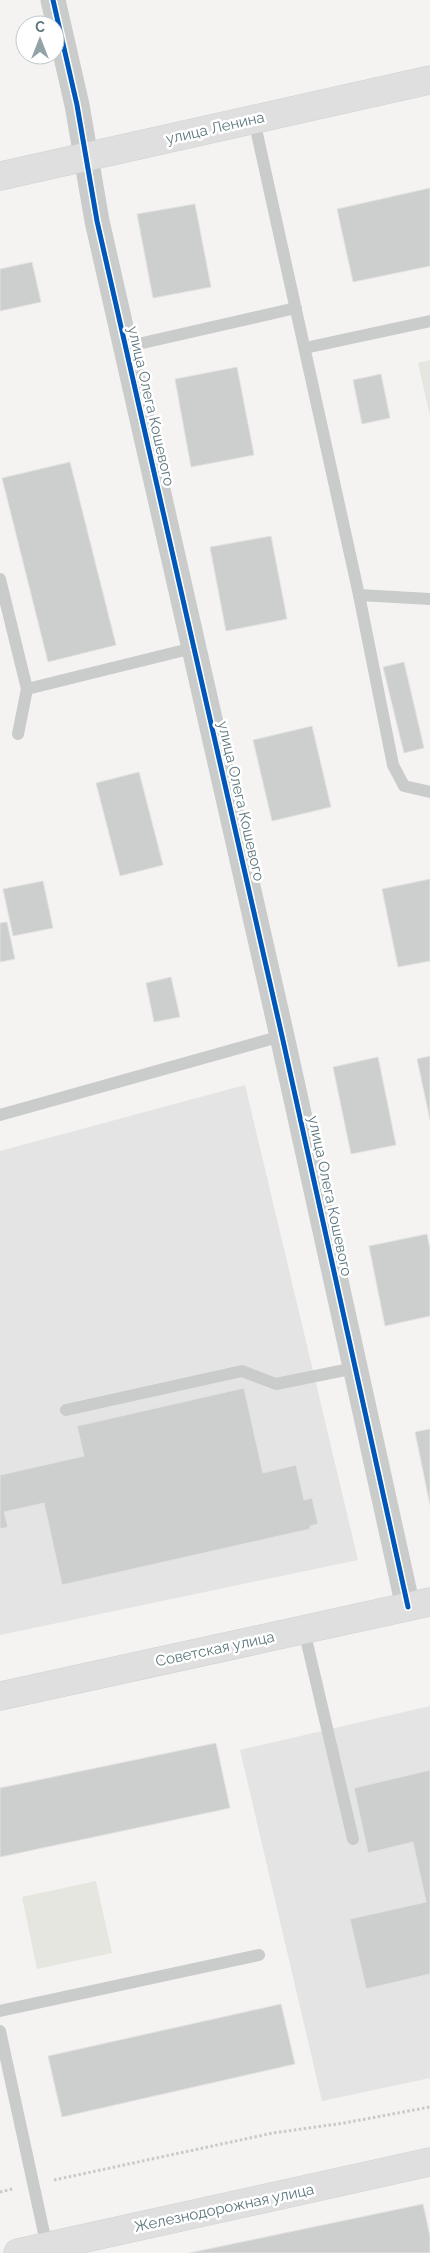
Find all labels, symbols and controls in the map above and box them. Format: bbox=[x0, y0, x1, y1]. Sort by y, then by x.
north arrow bbox=[15, 15, 65, 65]
text: С bbox=[35, 19, 45, 35]
street label: улица Ленина bbox=[164, 108, 266, 148]
street label: улица Олега Кошевого bbox=[124, 324, 178, 488]
street label: улица Олега Кошевого bbox=[214, 719, 268, 883]
street label: улица Олега Кошевого bbox=[304, 1114, 356, 1278]
street label: Советская улица bbox=[154, 1628, 276, 1670]
street label: Железнодорожная улица bbox=[133, 2180, 315, 2236]

